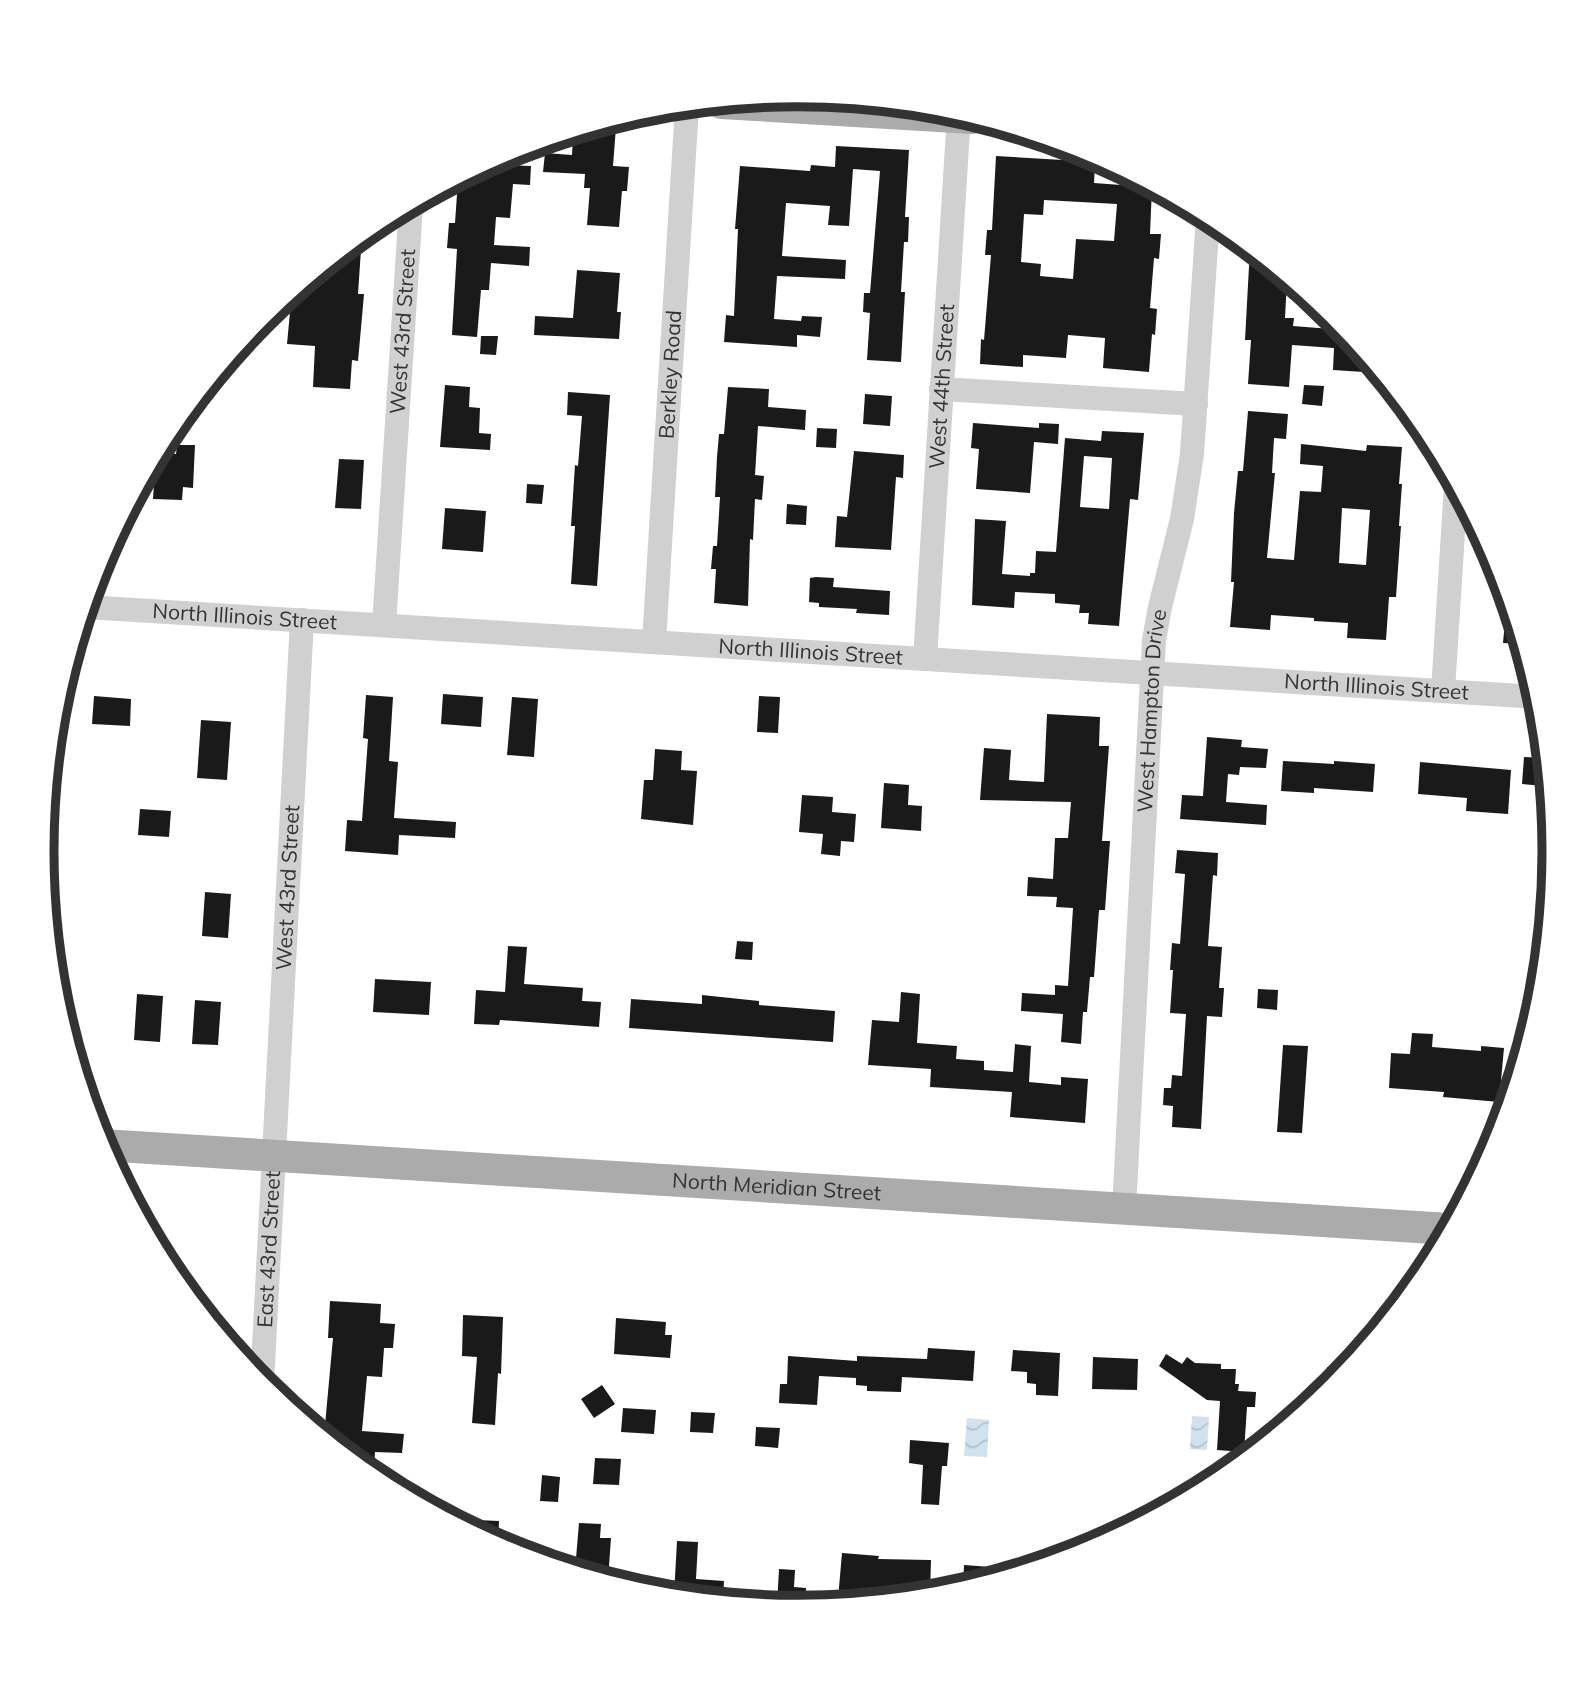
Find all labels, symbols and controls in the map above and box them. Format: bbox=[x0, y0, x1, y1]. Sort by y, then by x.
street label: West 43rd Street bbox=[384, 248, 420, 415]
street label: West 44th Street bbox=[923, 303, 959, 470]
street label: Berkley Road bbox=[653, 309, 686, 439]
street label: North Illinois Street bbox=[152, 597, 338, 635]
street label: West Hampton Drive bbox=[1131, 607, 1171, 813]
street label: North Illinois Street bbox=[718, 632, 904, 670]
street label: North Illinois Street bbox=[1284, 667, 1470, 705]
street label: West 43rd Street bbox=[270, 804, 304, 971]
street label: North Meridian Street bbox=[672, 1167, 882, 1206]
street label: East 43rd Street bbox=[251, 1170, 285, 1328]

